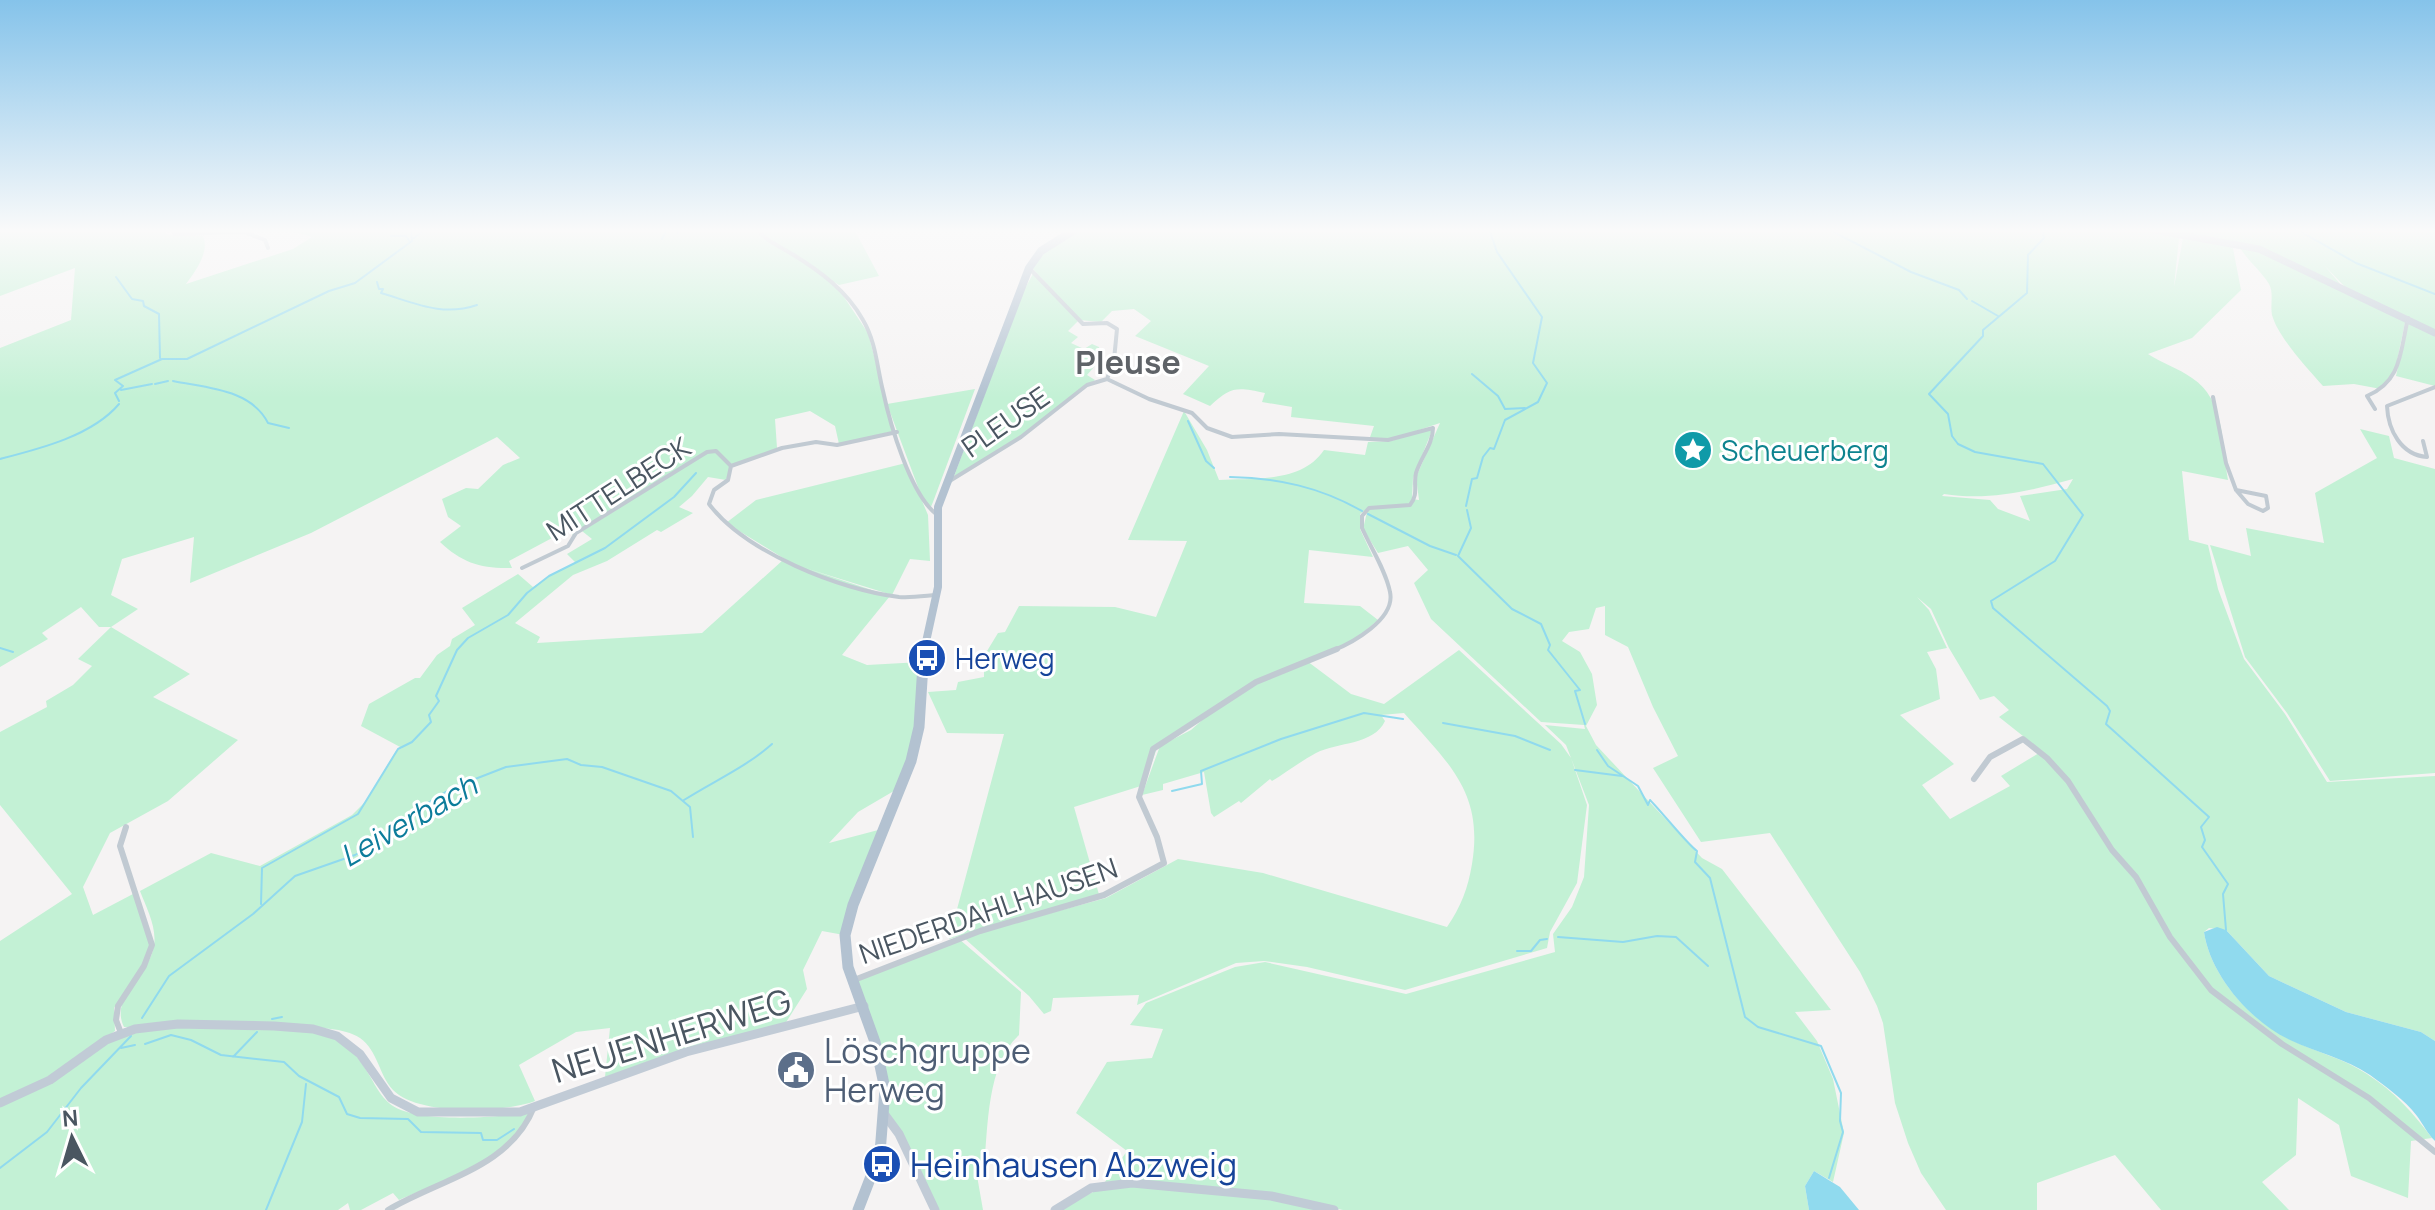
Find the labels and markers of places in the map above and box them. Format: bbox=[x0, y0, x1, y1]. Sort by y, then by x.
place icon: Scheuerberg bbox=[1672, 429, 1714, 471]
place label: Scheuerberg bbox=[1721, 431, 1889, 469]
bus stop icon: Herweg bbox=[906, 637, 948, 679]
place label: Herweg bbox=[955, 639, 1055, 677]
place label: Löschgruppe Herweg bbox=[824, 1027, 1031, 1112]
public building icon: Löschgruppe Herweg bbox=[775, 1049, 817, 1091]
place label: Heinhausen Abzweig bbox=[910, 1141, 1237, 1187]
bus stop icon: Heinhausen Abzweig bbox=[861, 1143, 903, 1185]

